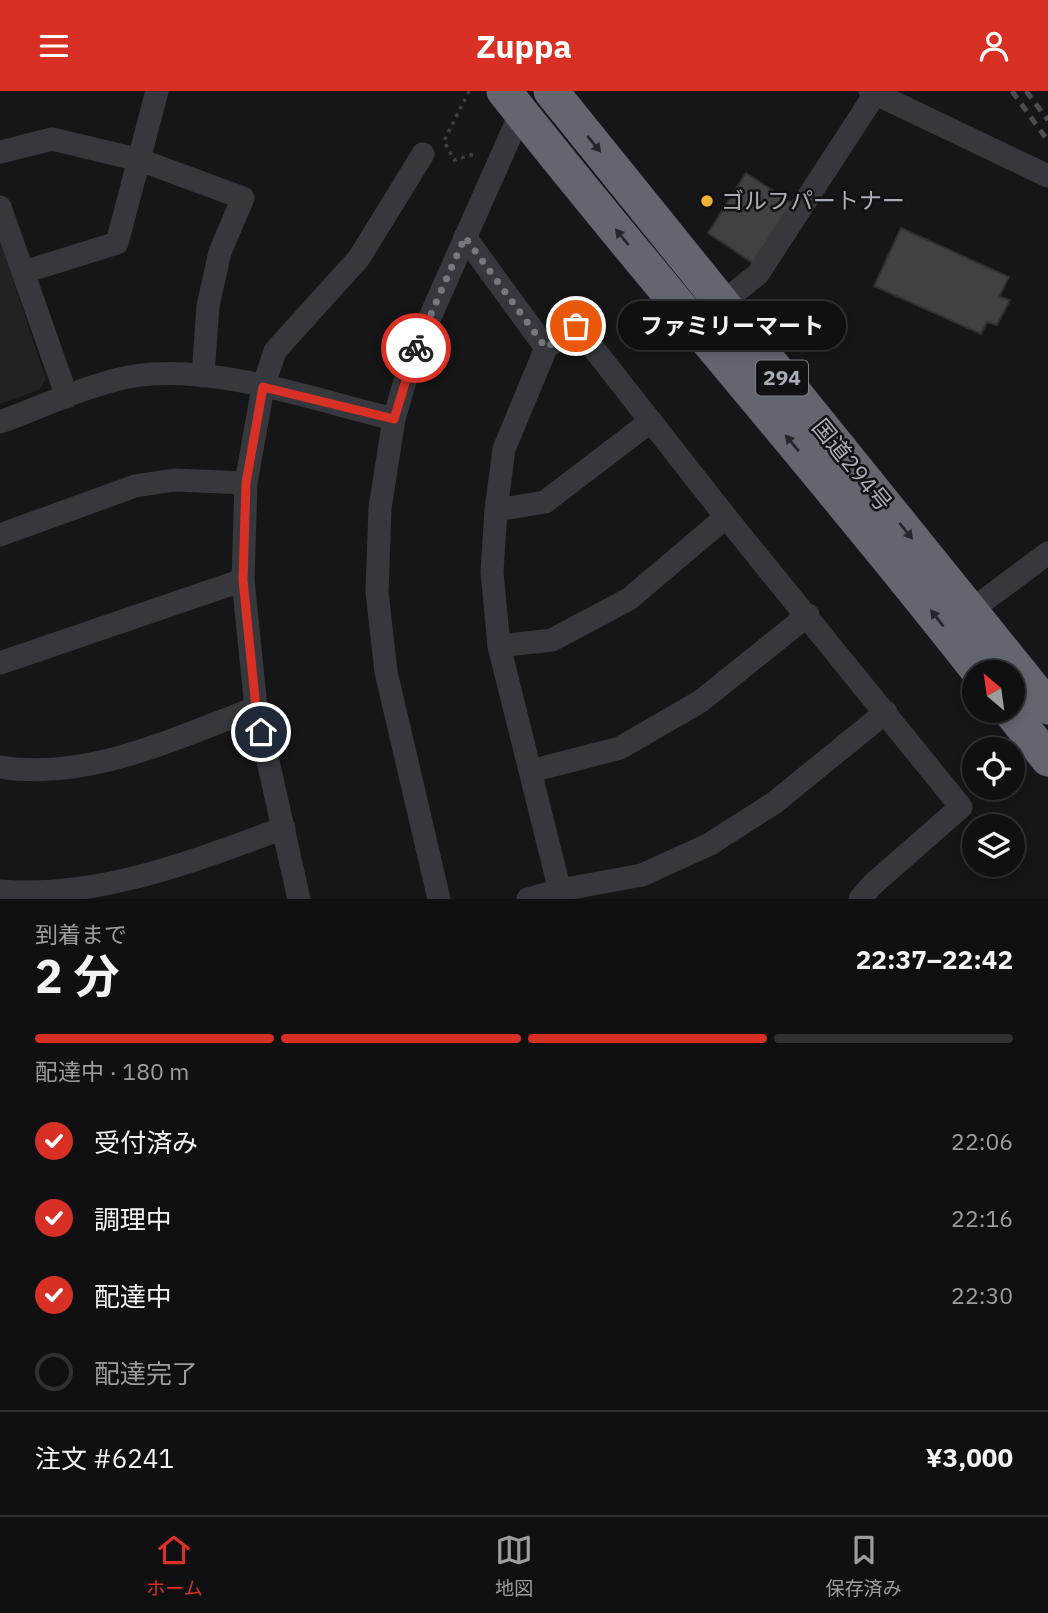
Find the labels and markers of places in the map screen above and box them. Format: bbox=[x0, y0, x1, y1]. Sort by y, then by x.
place label: ゴルフパートナー bbox=[721, 185, 905, 215]
marker: ゴルフパートナー bbox=[699, 193, 715, 209]
pin bbox=[546, 296, 606, 356]
callout: ファミリーマート bbox=[618, 301, 846, 351]
pin bbox=[231, 702, 291, 762]

